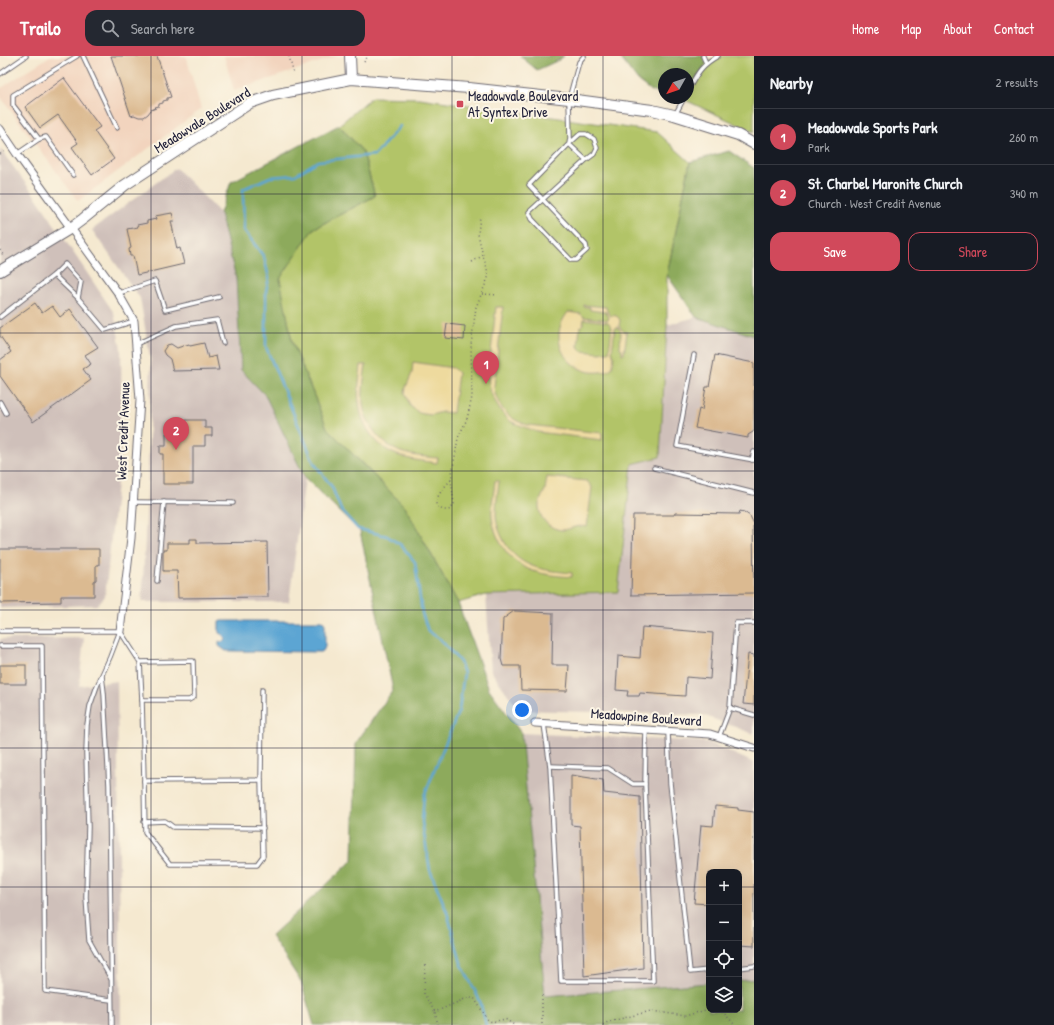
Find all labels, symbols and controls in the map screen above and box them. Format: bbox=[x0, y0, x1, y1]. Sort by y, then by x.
search box bbox=[85, 10, 365, 46]
text: Trailo bbox=[20, 15, 61, 41]
icon: search bbox=[99, 17, 121, 39]
text: Search here bbox=[131, 18, 195, 39]
text: Home bbox=[852, 19, 879, 38]
text: Map bbox=[901, 19, 921, 38]
text: About bbox=[943, 19, 972, 38]
text: Contact bbox=[994, 19, 1034, 38]
north arrow bbox=[658, 68, 694, 104]
text: Nearby bbox=[770, 71, 813, 94]
text: 2 results bbox=[996, 73, 1038, 91]
street label: Meadowvale Boulevard bbox=[150, 82, 254, 157]
place label: Meadowvale Boulevard At Syntex Drive bbox=[468, 86, 579, 122]
marker: Meadowvale Boulevard At Syntex Drive bbox=[455, 99, 465, 109]
text: Meadowvale Sports Park bbox=[808, 117, 938, 138]
text: 1 bbox=[781, 128, 785, 146]
text: 260 m bbox=[1009, 128, 1038, 146]
text: Park bbox=[808, 138, 830, 156]
text: St. Charbel Maronite Church bbox=[808, 173, 962, 194]
text: 2 bbox=[780, 184, 786, 202]
text: 340 m bbox=[1010, 184, 1038, 202]
text: Church · West Credit Avenue bbox=[808, 194, 941, 212]
button: Save bbox=[770, 232, 900, 271]
button: Share bbox=[908, 232, 1038, 271]
pin: 1 bbox=[473, 351, 499, 384]
street label: West Credit Avenue bbox=[111, 381, 134, 480]
pin: 2 bbox=[163, 417, 189, 450]
your location bbox=[512, 700, 532, 720]
street label: Meadowpine Boulevard bbox=[590, 703, 702, 731]
map controls bbox=[706, 869, 742, 1013]
button: + bbox=[706, 869, 742, 905]
button: − bbox=[706, 905, 742, 941]
button: locate bbox=[706, 941, 742, 977]
button: layers bbox=[706, 977, 742, 1013]

